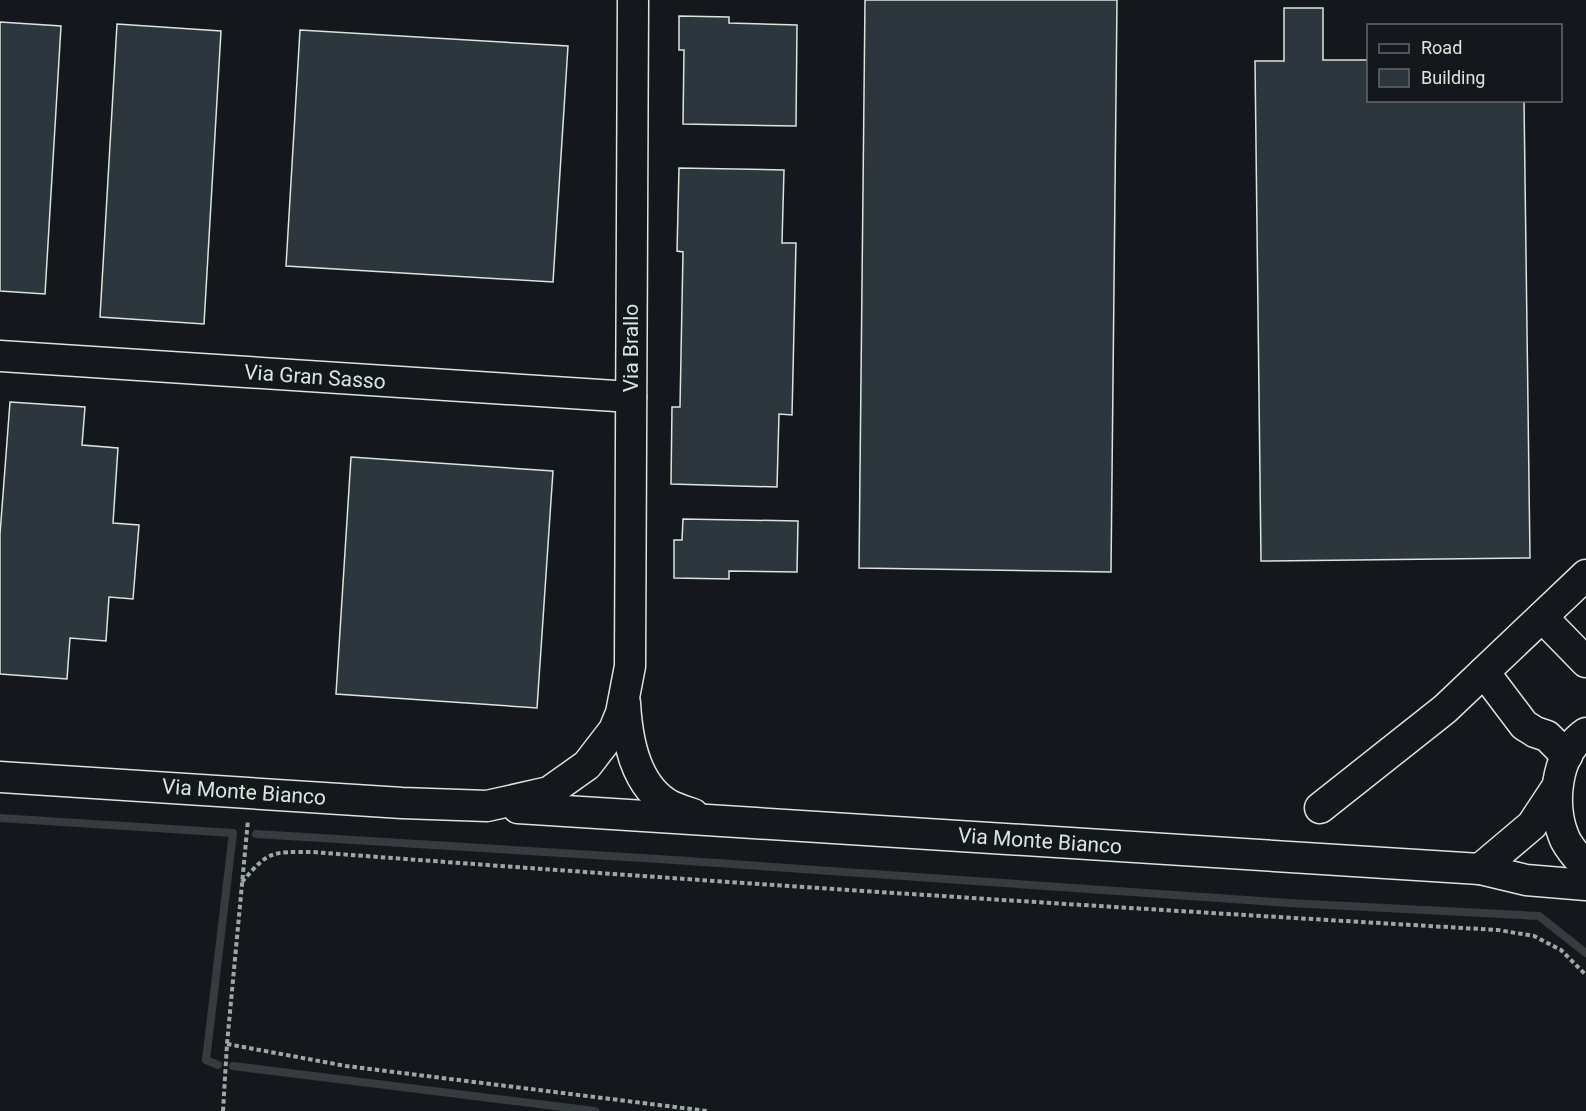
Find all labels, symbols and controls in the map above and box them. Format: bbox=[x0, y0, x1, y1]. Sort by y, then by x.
legend bbox=[1367, 24, 1562, 102]
text: Road bbox=[1421, 37, 1462, 58]
text: Building bbox=[1421, 67, 1485, 88]
street label: Via Brallo bbox=[619, 304, 643, 392]
street label: Via Gran Sasso bbox=[243, 360, 387, 394]
street label: Via Monte Bianco bbox=[161, 774, 327, 810]
street label: Via Monte Bianco bbox=[957, 823, 1123, 859]

